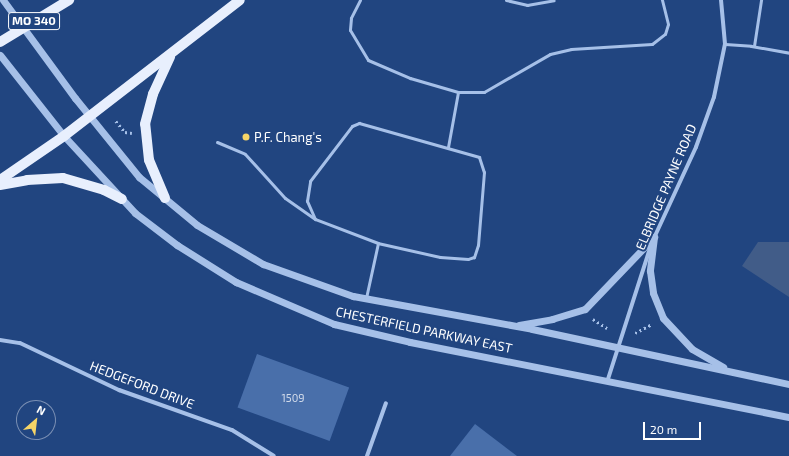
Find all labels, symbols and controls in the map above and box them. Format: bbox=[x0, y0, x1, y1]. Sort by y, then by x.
road number: MO 340 bbox=[8, 11, 60, 31]
street label: ELBRIDGE PAYNE ROAD bbox=[632, 122, 700, 252]
place label: P.F. Chang's bbox=[254, 129, 322, 145]
marker: P.F. Chang's bbox=[241, 132, 251, 142]
street label: CHESTERFIELD PARKWAY EAST bbox=[334, 304, 514, 356]
street label: HEDGEFORD DRIVE bbox=[88, 358, 196, 412]
house number: 1509 bbox=[281, 391, 305, 405]
north arrow bbox=[16, 400, 56, 440]
text: N bbox=[35, 402, 48, 417]
scale bar bbox=[645, 414, 703, 440]
text: 20 m bbox=[650, 422, 677, 436]

